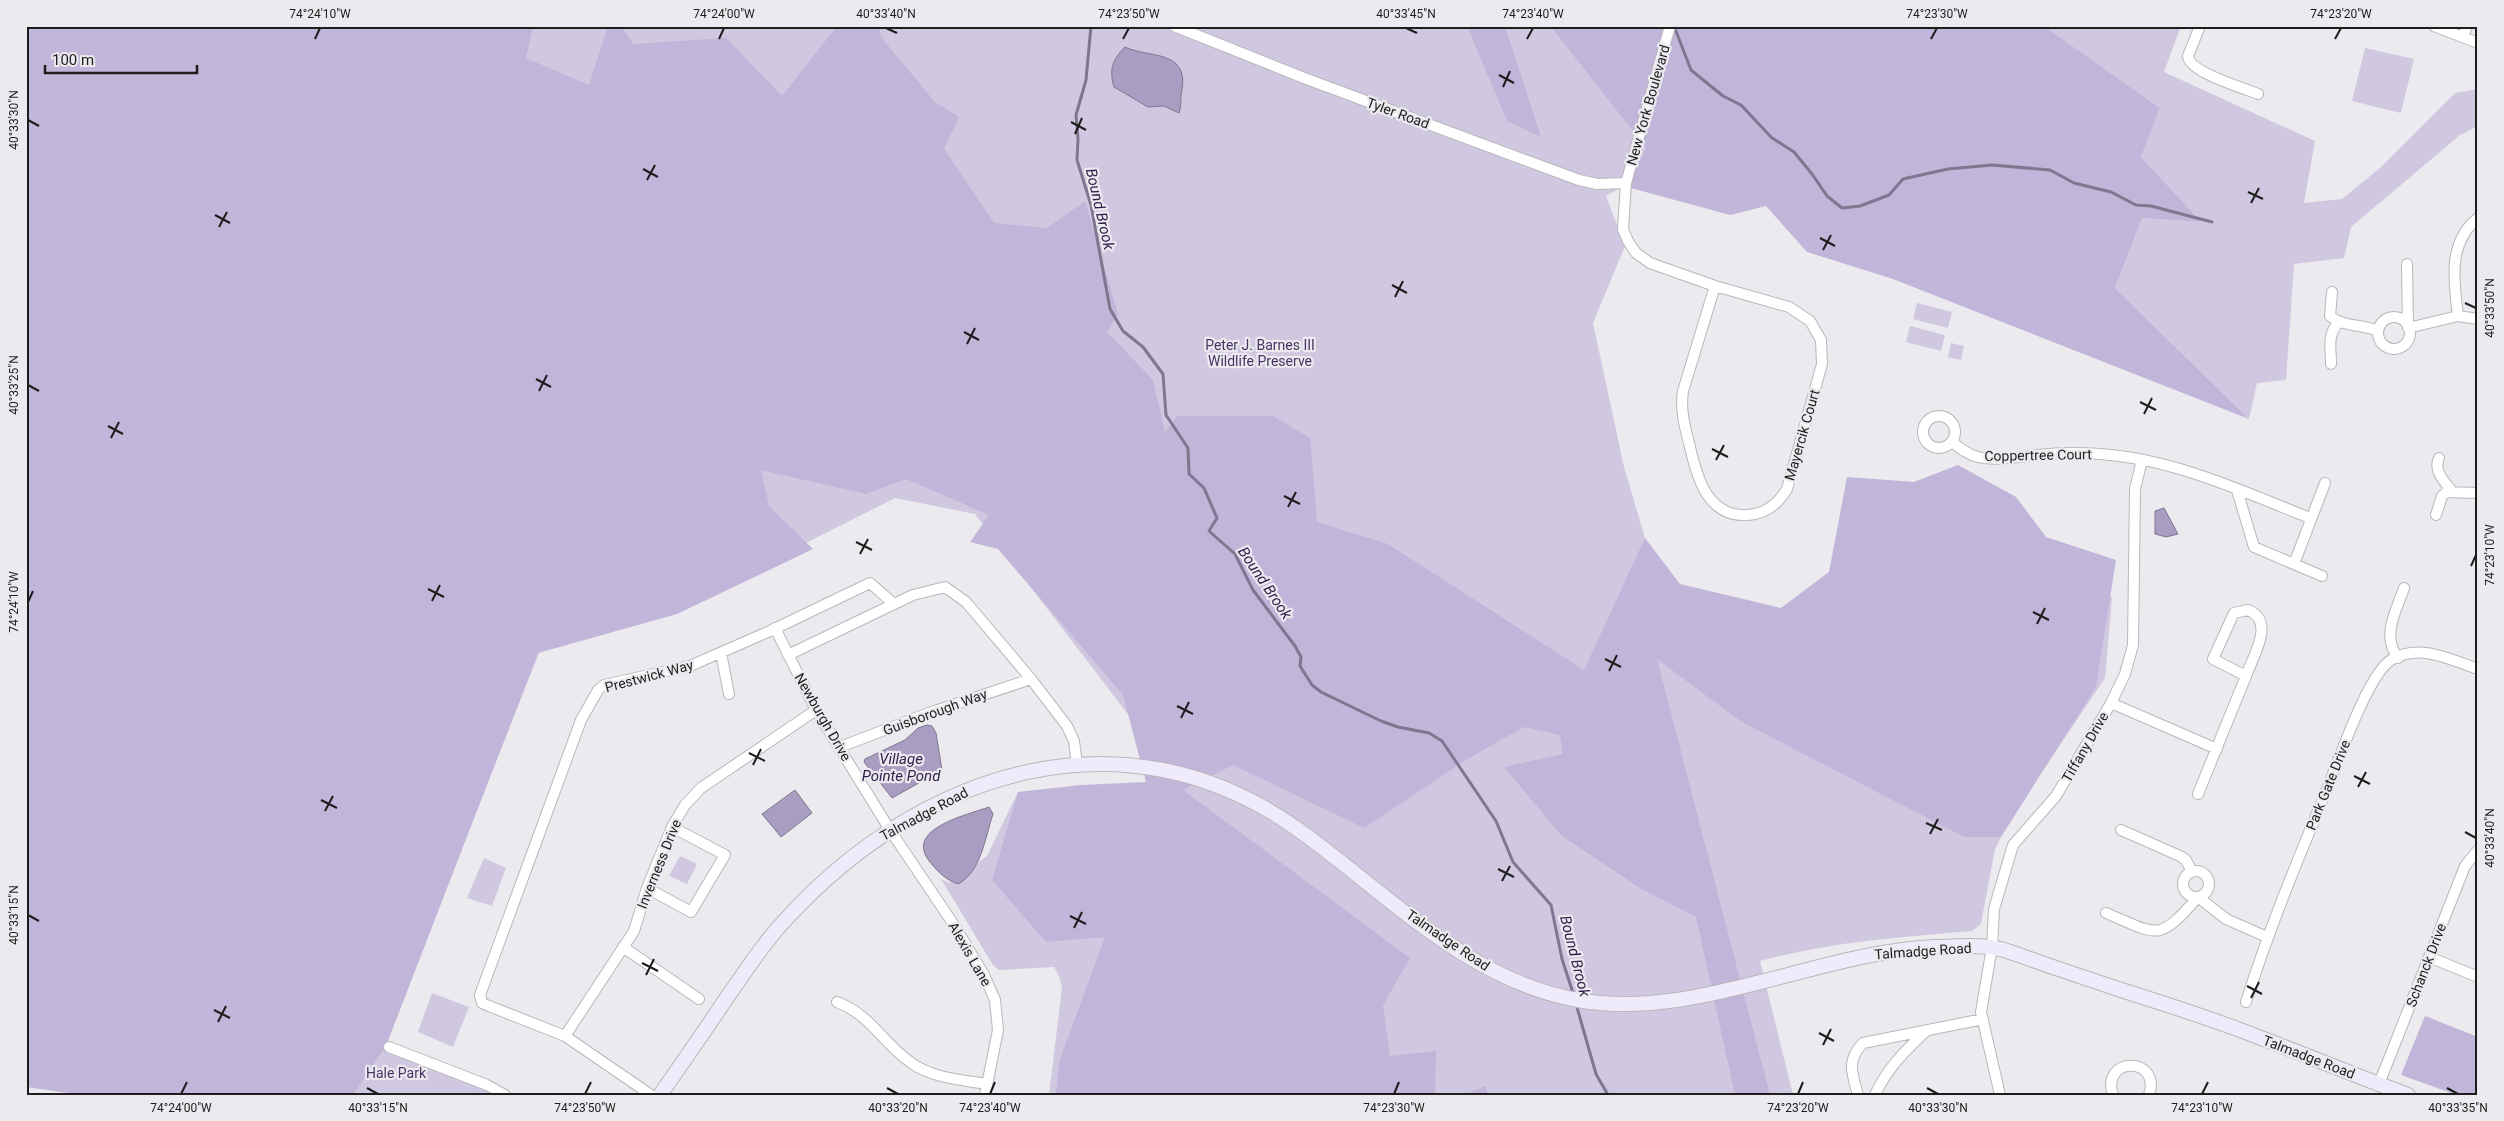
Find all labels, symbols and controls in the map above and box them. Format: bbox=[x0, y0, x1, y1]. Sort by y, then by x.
text: 74°24'10"W bbox=[289, 7, 351, 21]
text: 74°24'00"W bbox=[693, 7, 755, 21]
text: 40°33'40"N bbox=[856, 7, 916, 21]
text: 74°23'50"W bbox=[1098, 7, 1160, 21]
text: 40°33'45"N bbox=[1376, 7, 1436, 21]
text: 74°23'40"W bbox=[1502, 7, 1564, 21]
text: 74°23'30"W bbox=[1906, 7, 1968, 21]
text: 74°23'20"W bbox=[2310, 7, 2372, 21]
scale bar bbox=[45, 42, 198, 74]
street label: New York Boulevard bbox=[1623, 43, 1673, 167]
text: 100 m bbox=[52, 51, 94, 69]
text: 40°33'30"N bbox=[7, 90, 21, 150]
street label: Tyler Road bbox=[1364, 94, 1432, 132]
water label: Bound Brook bbox=[1082, 166, 1118, 252]
text: 40°33'50"N bbox=[2483, 278, 2497, 338]
park label: Peter J. Barnes III Wildlife Preserve bbox=[1205, 337, 1315, 369]
text: 40°33'25"N bbox=[7, 355, 21, 415]
street label: Mayercik Court bbox=[1781, 387, 1823, 482]
street label: Coppertree Court bbox=[1984, 446, 2092, 464]
text: 74°23'10"W bbox=[2483, 524, 2497, 586]
water label: Bound Brook bbox=[1234, 544, 1296, 623]
text: 74°24'10"W bbox=[7, 571, 21, 633]
street label: Prestwick Way bbox=[603, 656, 695, 695]
street label: Newburgh Drive bbox=[791, 670, 855, 764]
street label: Guisborough Way bbox=[881, 686, 989, 738]
street label: Tiffany Drive bbox=[2058, 709, 2112, 785]
street label: Park Gate Drive bbox=[2303, 738, 2353, 832]
water label: Village Pointe Pond bbox=[862, 750, 941, 785]
street label: Talmadge Road bbox=[877, 784, 971, 844]
text: 40°33'40"N bbox=[2483, 808, 2497, 868]
street label: Inverness Drive bbox=[634, 817, 684, 911]
text: 40°33'15"N bbox=[7, 885, 21, 945]
street label: Talmadge Road bbox=[1403, 906, 1493, 974]
water label: Bound Brook bbox=[1556, 913, 1594, 999]
street label: Alexis Lane bbox=[945, 919, 995, 989]
street label: Schanck Drive bbox=[2403, 921, 2449, 1009]
street label: Talmadge Road bbox=[1874, 940, 1972, 962]
street label: Talmadge Road bbox=[2261, 1032, 2357, 1082]
park label: Hale Park bbox=[366, 1065, 427, 1081]
text: 74°24'00"W bbox=[150, 1101, 212, 1115]
text: 40°33'15"N bbox=[348, 1101, 408, 1115]
text: 74°23'50"W bbox=[554, 1101, 616, 1115]
text: 40°33'20"N bbox=[868, 1101, 928, 1115]
text: 74°23'40"W bbox=[959, 1101, 1021, 1115]
text: 74°23'30"W bbox=[1363, 1101, 1425, 1115]
text: 74°23'20"W bbox=[1767, 1101, 1829, 1115]
text: 40°33'30"N bbox=[1908, 1101, 1968, 1115]
text: 74°23'10"W bbox=[2171, 1101, 2233, 1115]
text: 40°33'35"N bbox=[2428, 1101, 2488, 1115]

